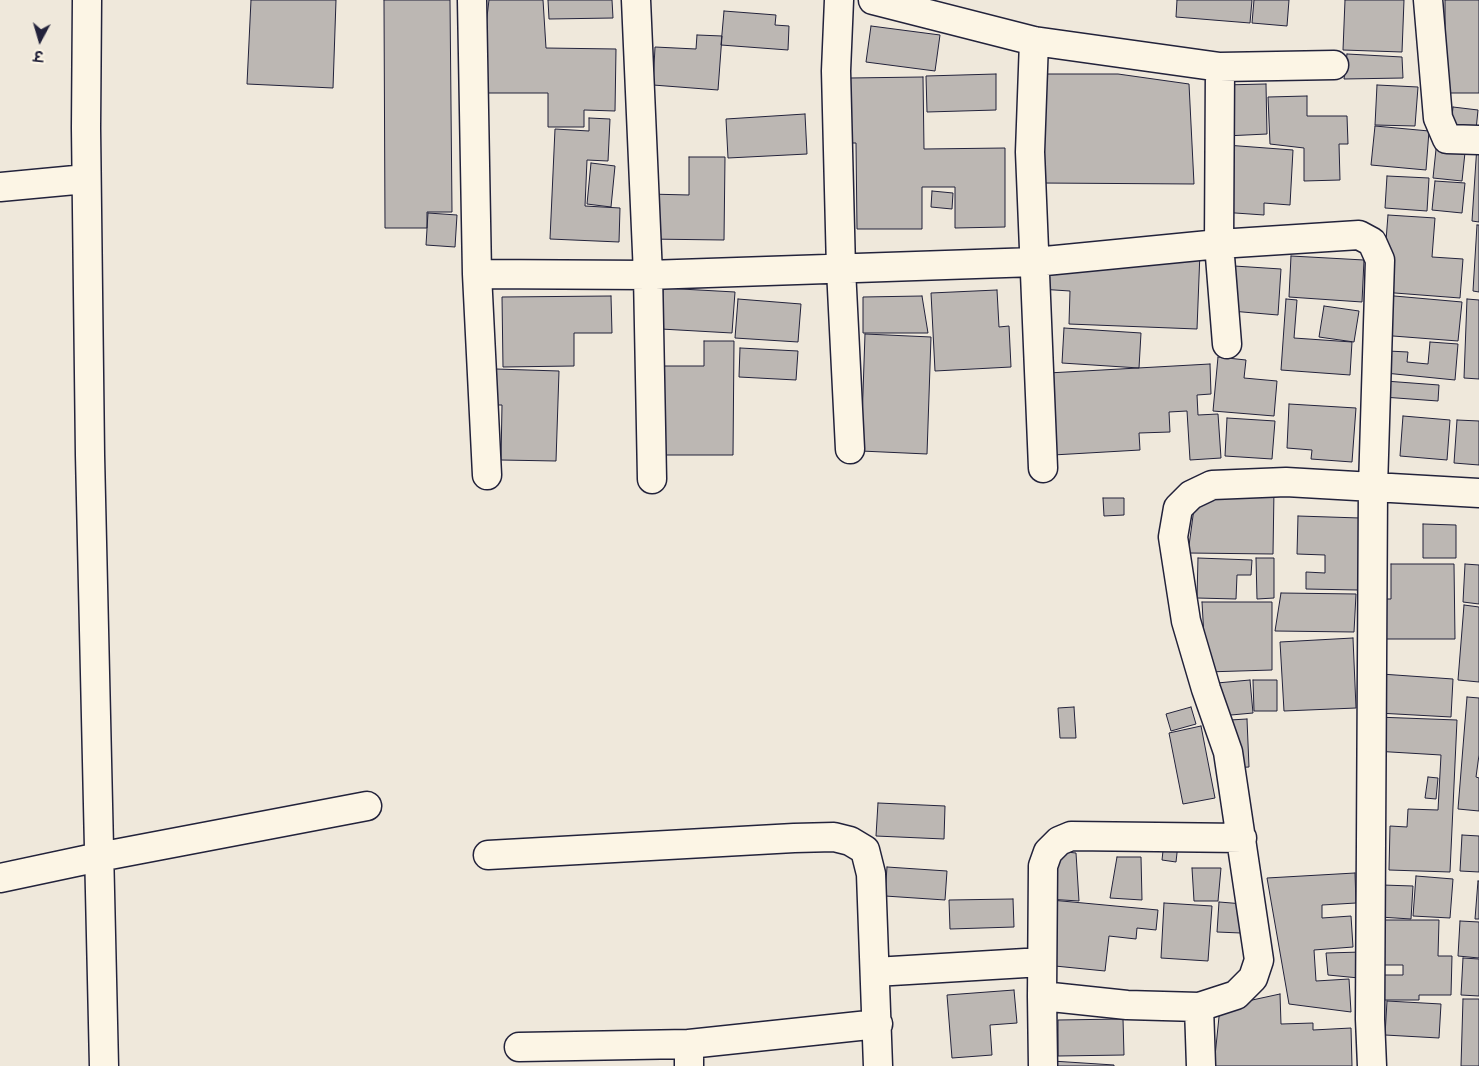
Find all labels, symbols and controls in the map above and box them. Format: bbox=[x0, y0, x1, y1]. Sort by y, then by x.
north arrow bbox=[15, 15, 65, 65]
text: उ bbox=[33, 46, 44, 64]

